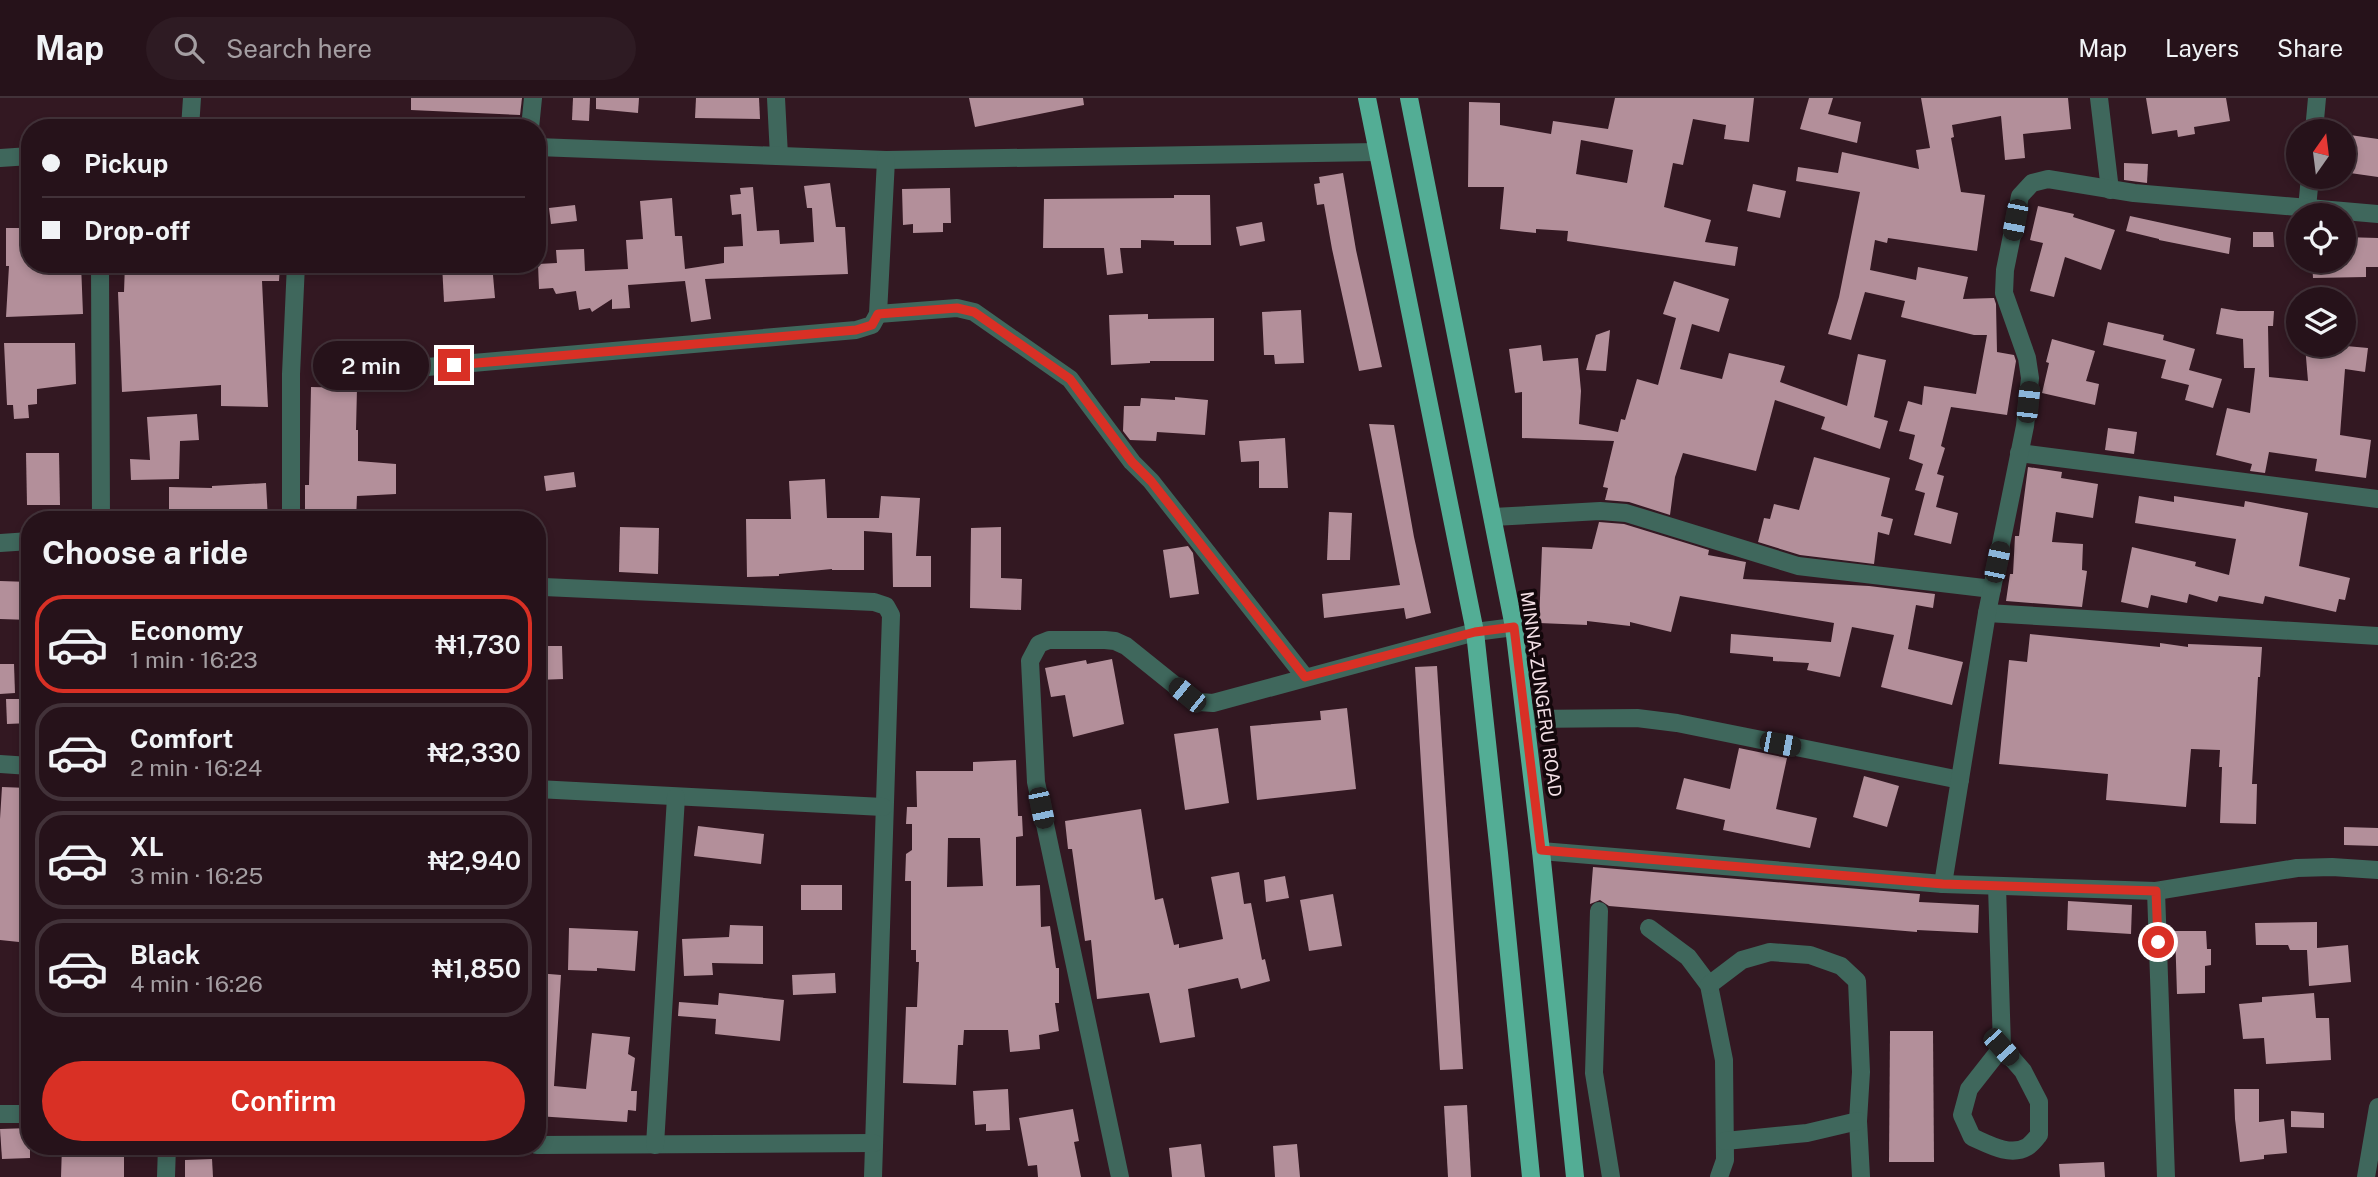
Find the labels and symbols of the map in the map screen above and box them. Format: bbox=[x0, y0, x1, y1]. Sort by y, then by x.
north arrow bbox=[2286, 119, 2356, 189]
car bbox=[2001, 197, 2030, 243]
callout: 2 min bbox=[314, 341, 430, 390]
route end bbox=[438, 349, 470, 381]
car bbox=[2016, 380, 2041, 424]
car bbox=[1983, 539, 2012, 585]
street label: MINNA-ZUNGERU ROAD bbox=[1517, 590, 1566, 798]
car bbox=[1165, 674, 1210, 716]
car bbox=[1758, 730, 1803, 758]
car bbox=[1027, 785, 1056, 831]
route start bbox=[2142, 926, 2174, 958]
car bbox=[1980, 1024, 2023, 1070]

